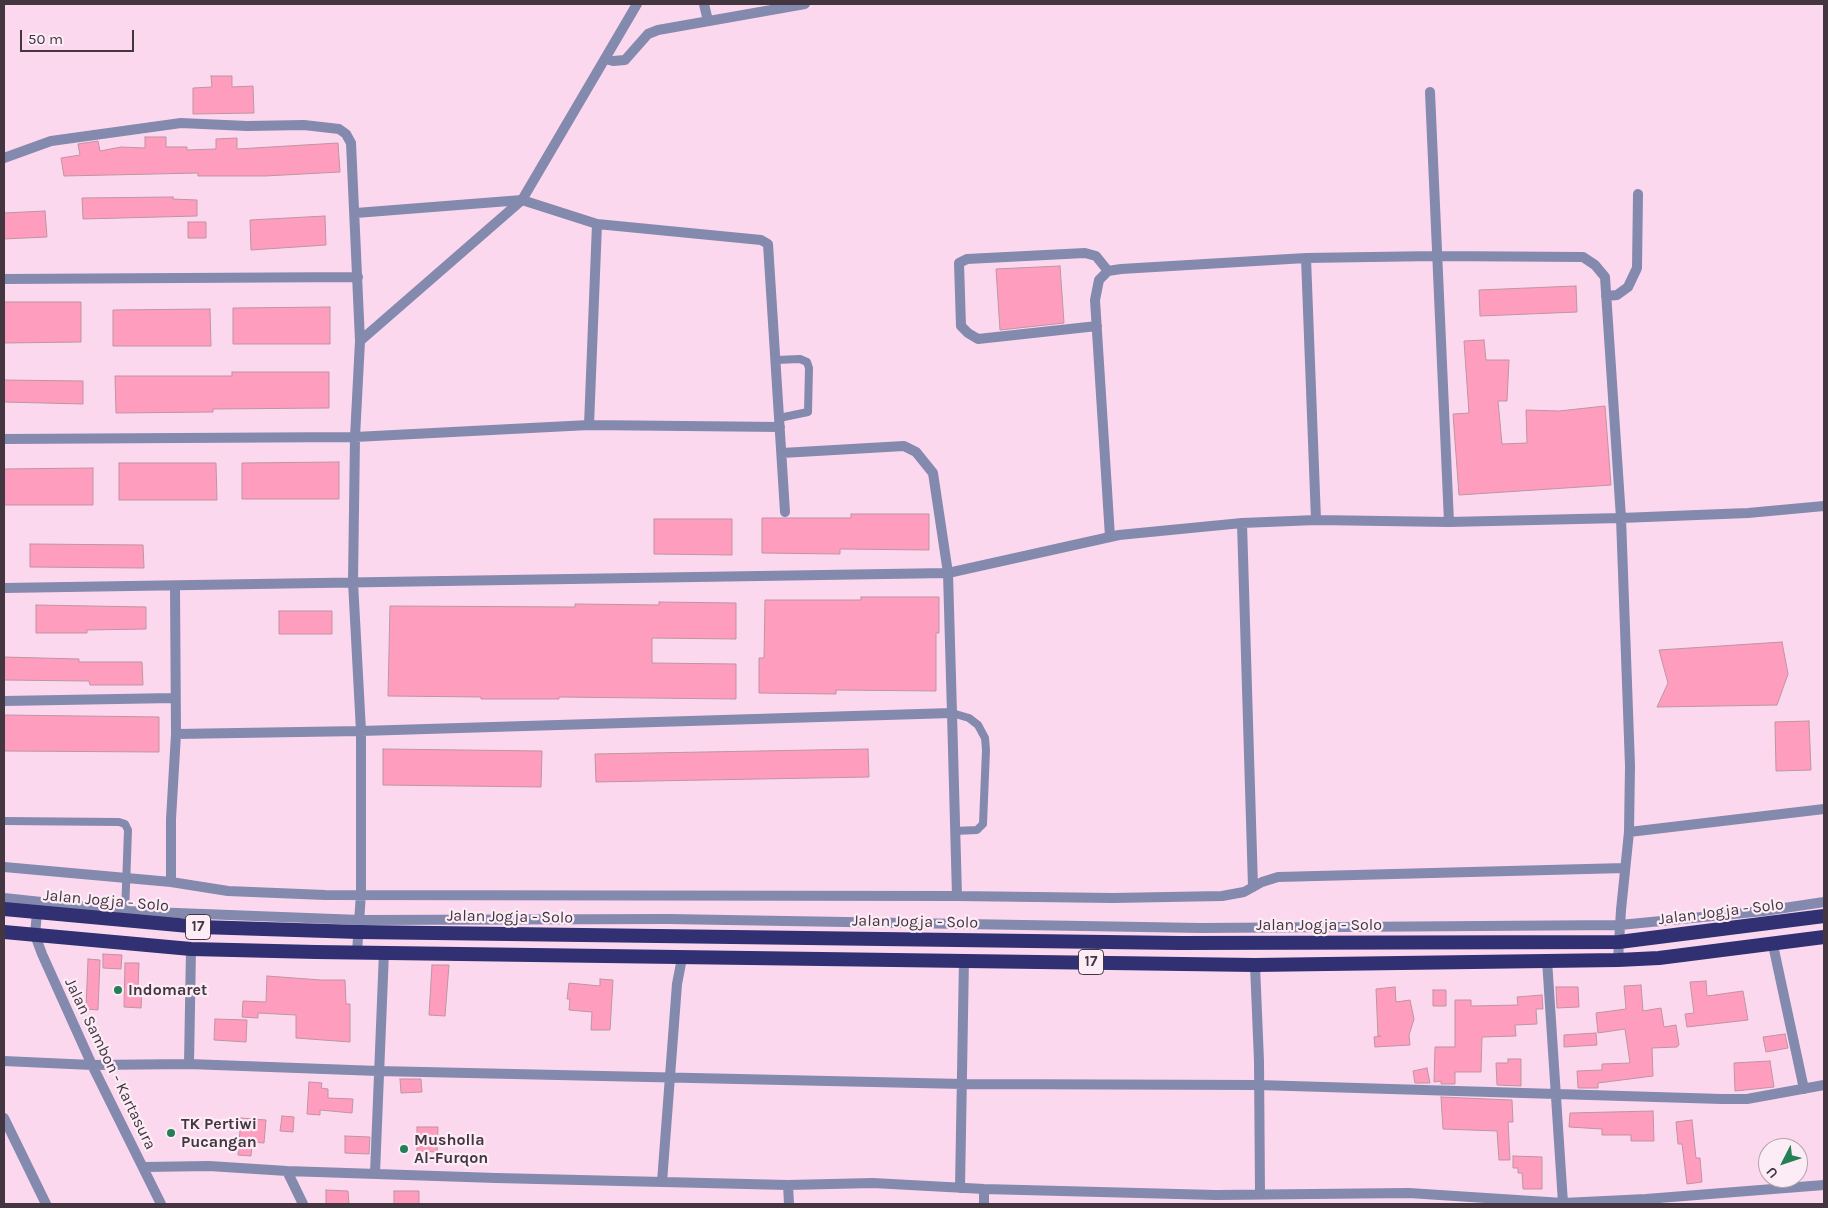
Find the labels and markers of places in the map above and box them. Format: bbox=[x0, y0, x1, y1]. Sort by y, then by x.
place label: Indomaret bbox=[128, 980, 207, 1000]
marker: Indomaret bbox=[112, 984, 124, 996]
place label: TK Pertiwi Pucangan bbox=[181, 1114, 257, 1152]
marker: TK Pertiwi Pucangan bbox=[165, 1127, 177, 1139]
place label: Musholla Al-Furqon bbox=[414, 1130, 488, 1168]
marker: Musholla Al-Furqon bbox=[398, 1143, 410, 1155]

